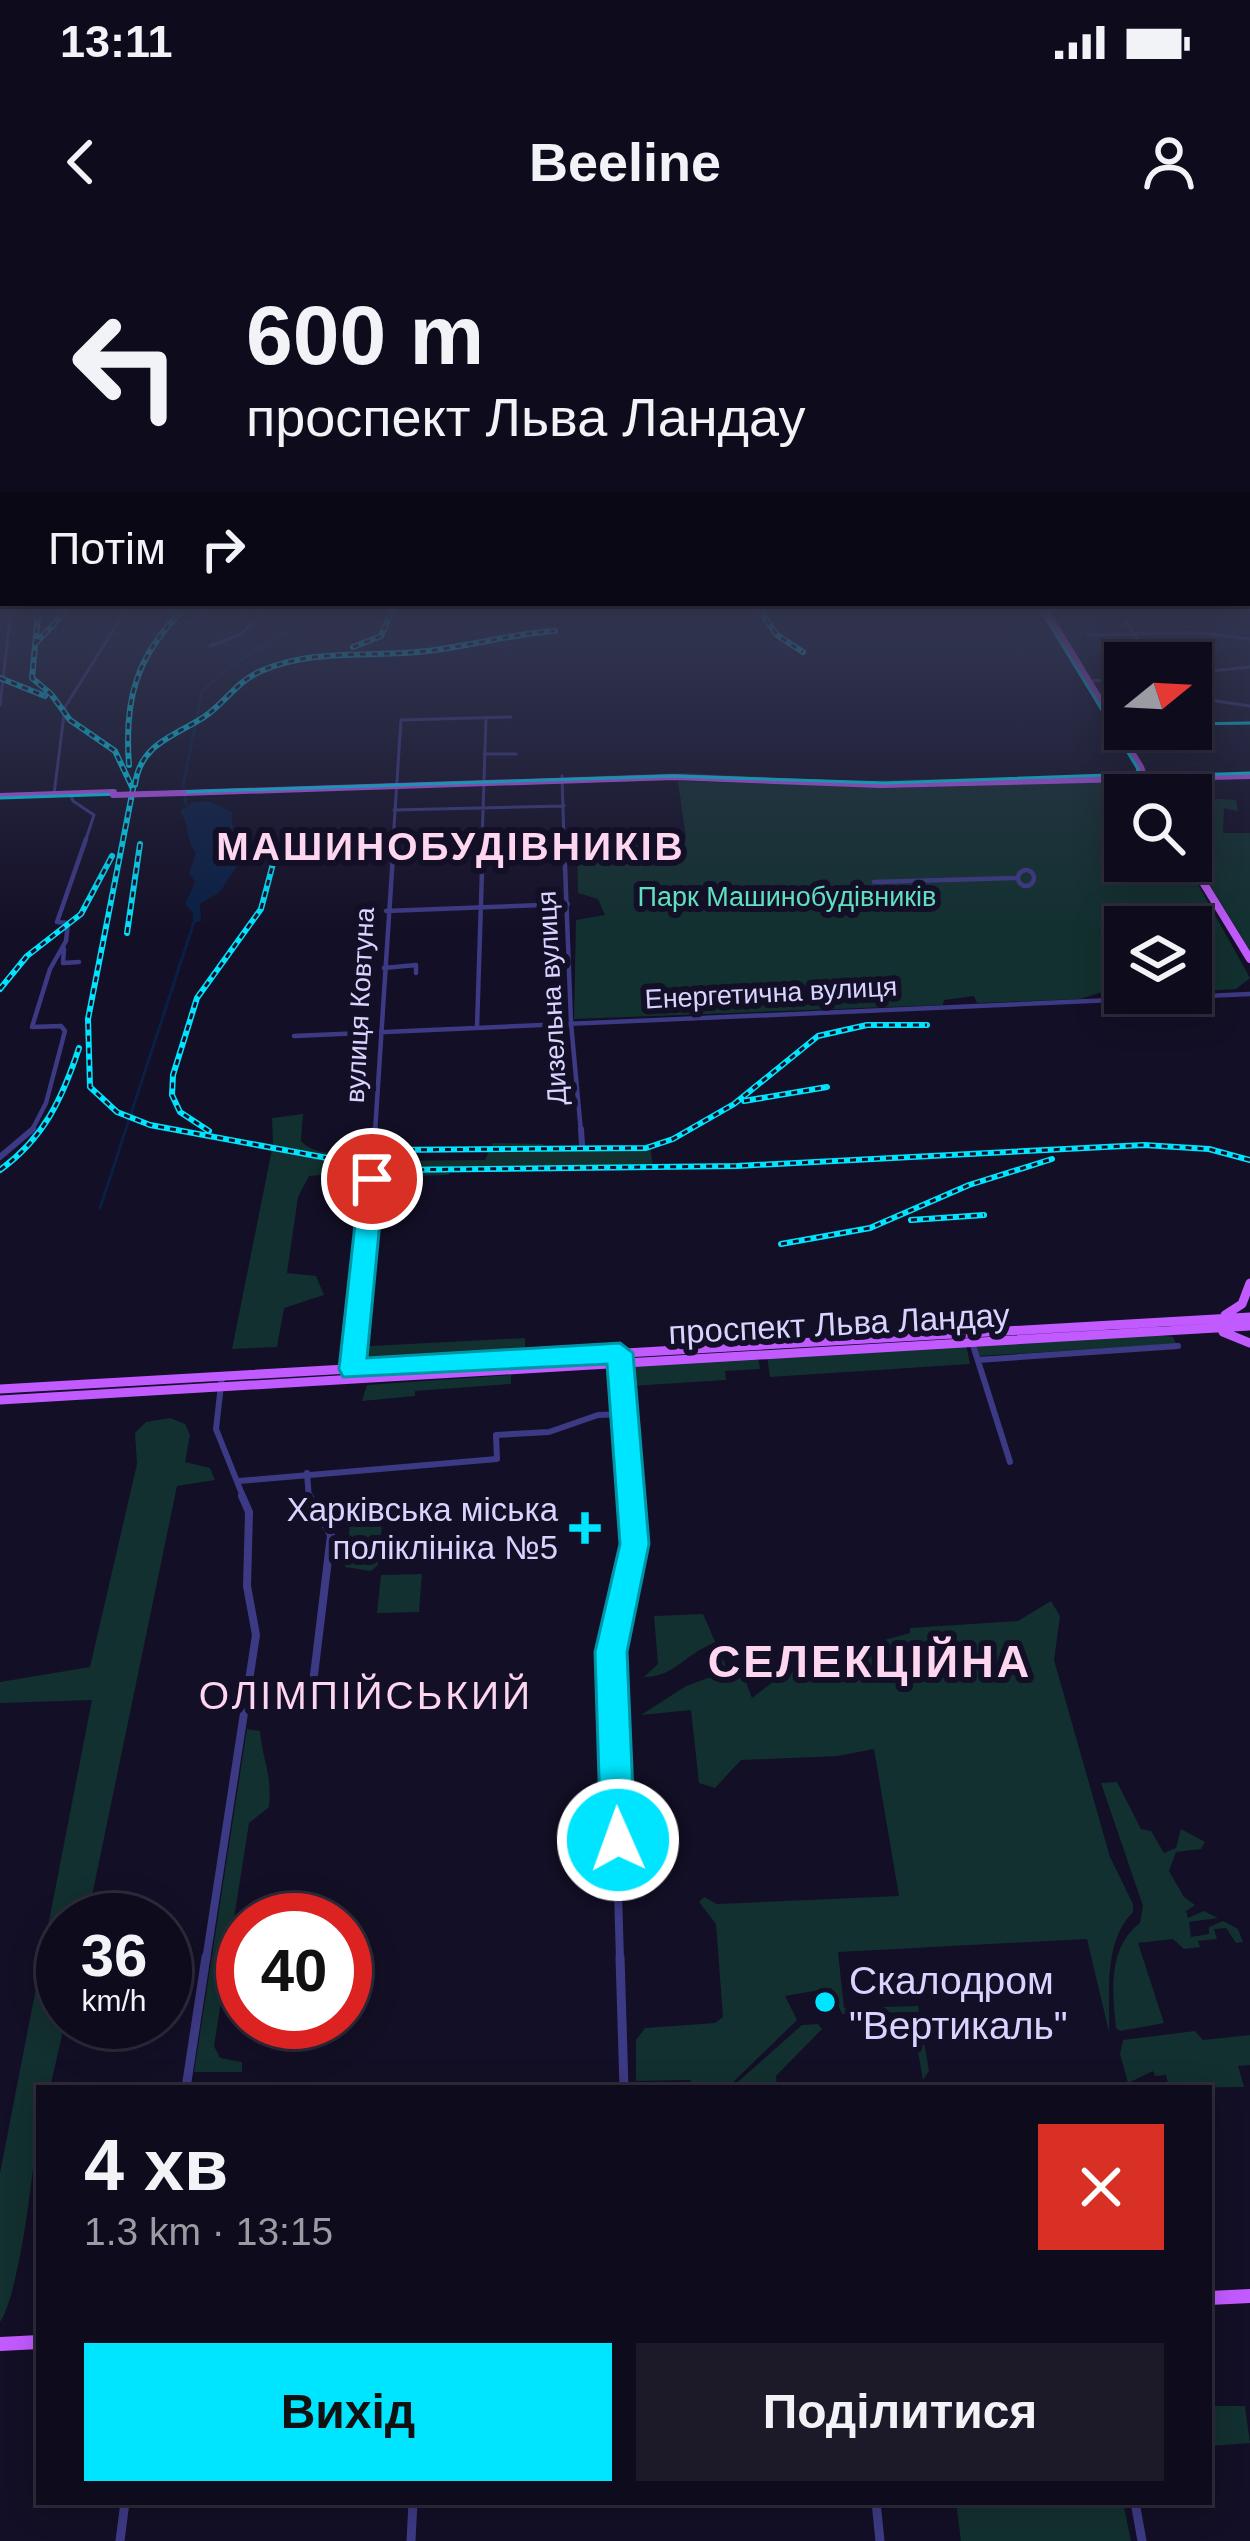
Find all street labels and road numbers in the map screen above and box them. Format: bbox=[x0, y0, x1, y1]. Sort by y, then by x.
street label: Дизельна вулиця bbox=[531, 890, 573, 1106]
street label: вулиця Ковтуна bbox=[340, 906, 380, 1103]
street label: Енергетична вулиця bbox=[644, 971, 898, 1015]
street label: проспект Льва Ландау bbox=[667, 1296, 1011, 1351]

